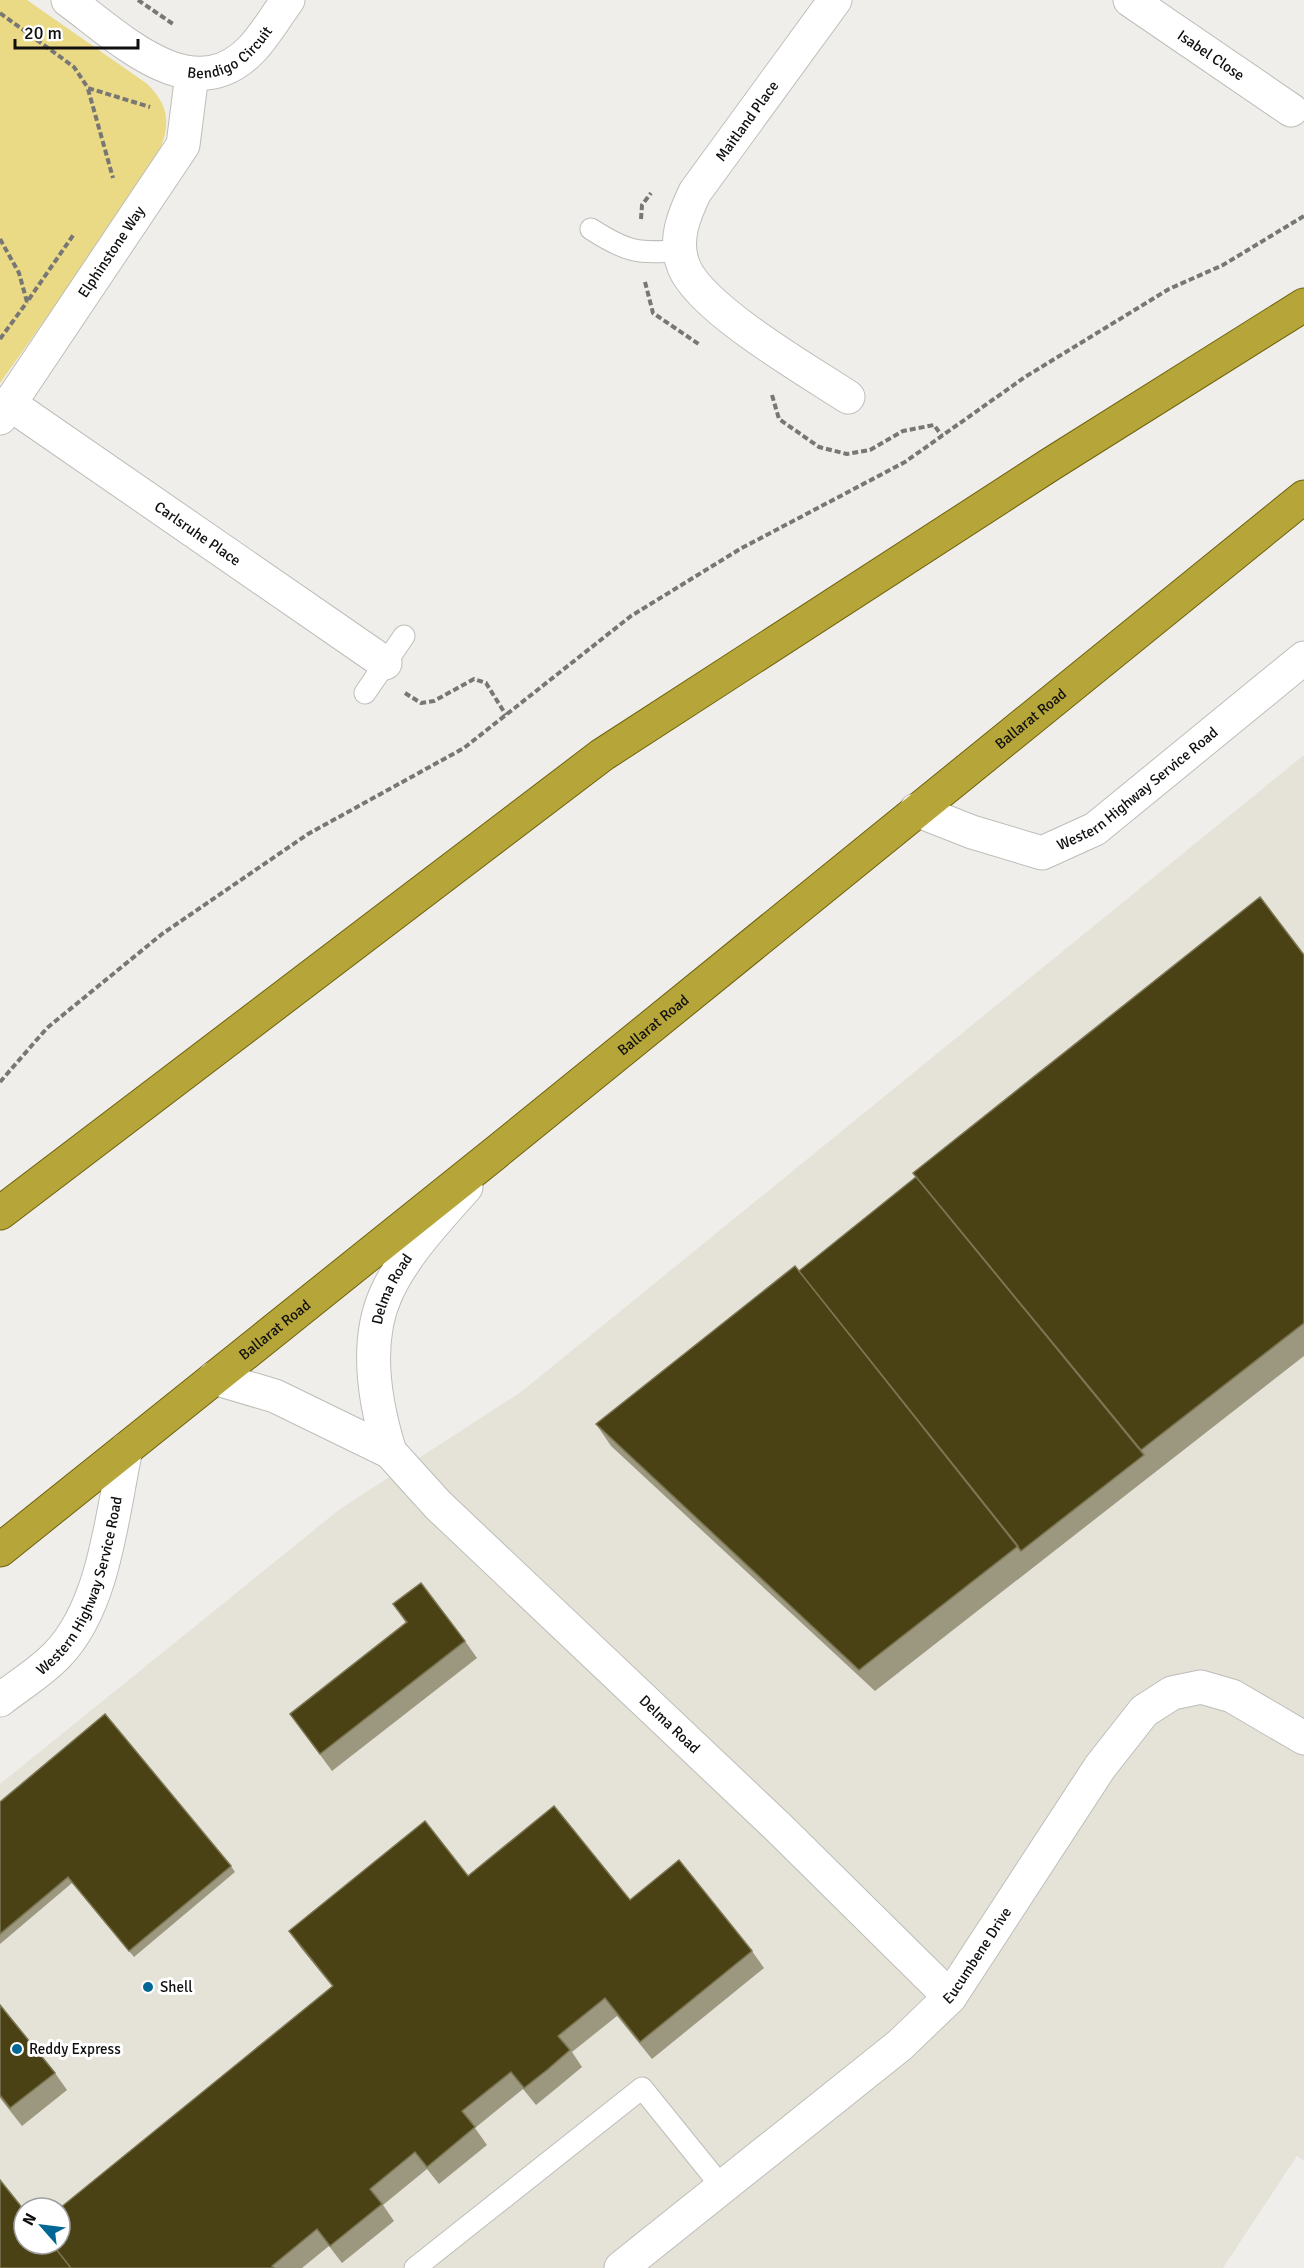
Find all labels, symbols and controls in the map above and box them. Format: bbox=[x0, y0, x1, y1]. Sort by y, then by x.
scale bar bbox=[15, 12, 138, 50]
text: 20 m bbox=[24, 22, 62, 44]
street label: Bendigo Circuit bbox=[186, 23, 276, 82]
street label: Isabel Close bbox=[1174, 26, 1248, 84]
street label: Maitland Place bbox=[712, 77, 782, 165]
street label: Elphinstone Way bbox=[74, 203, 148, 301]
street label: Carlsruhe Place bbox=[151, 498, 244, 570]
street label: Ballarat Road bbox=[991, 685, 1070, 753]
street label: Western Highway Service Road bbox=[1054, 723, 1221, 854]
street label: Ballarat Road bbox=[614, 991, 692, 1059]
street label: Delma Road bbox=[368, 1250, 416, 1326]
street label: Ballarat Road bbox=[235, 1296, 314, 1364]
street label: Western Highway Service Road bbox=[33, 1495, 126, 1679]
street label: Delma Road bbox=[636, 1691, 704, 1757]
street label: Eucumbene Drive bbox=[939, 1904, 1015, 2008]
place label: Shell bbox=[160, 1978, 193, 1996]
marker: Shell bbox=[141, 1980, 155, 1994]
place label: Reddy Express bbox=[29, 2040, 121, 2058]
marker: Reddy Express bbox=[10, 2042, 24, 2056]
north arrow bbox=[12, 2196, 72, 2256]
text: N bbox=[18, 2210, 41, 2229]

